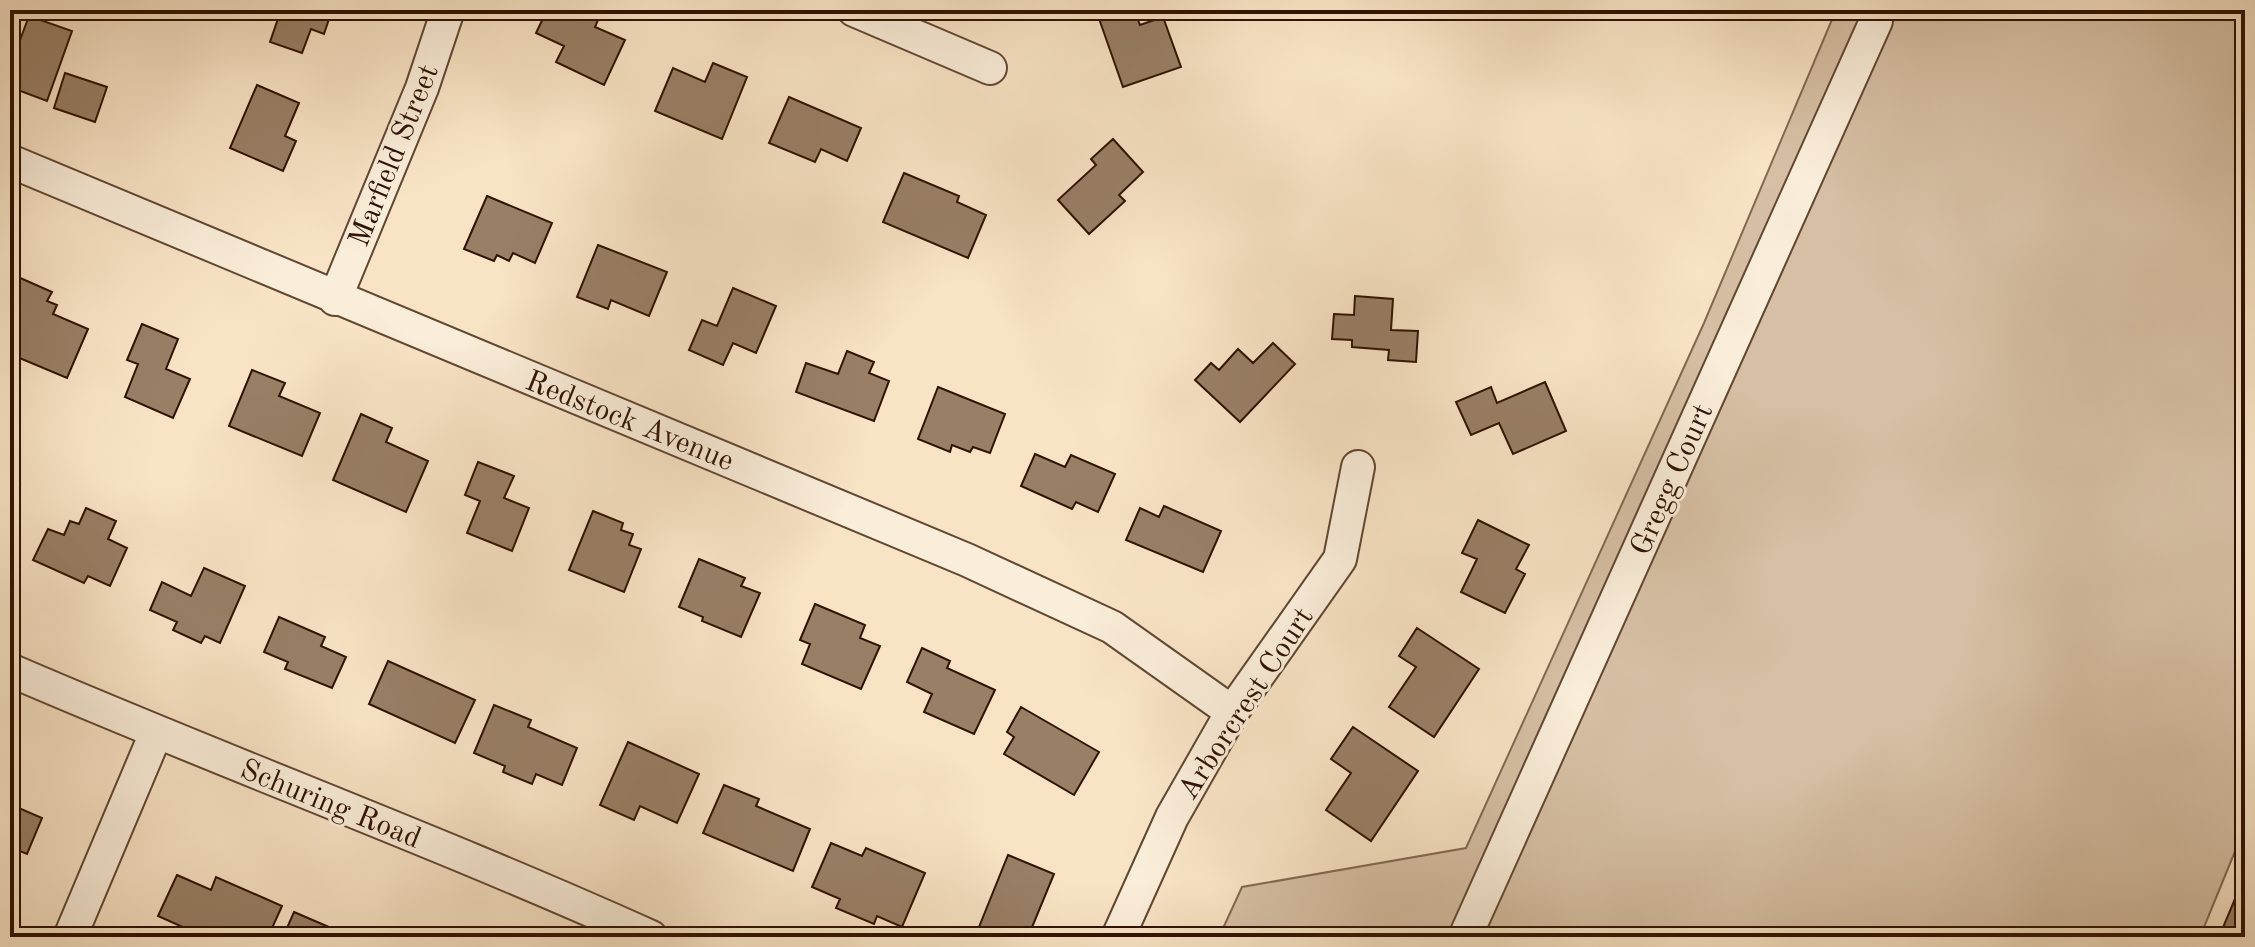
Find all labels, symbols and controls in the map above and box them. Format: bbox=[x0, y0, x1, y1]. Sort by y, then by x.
street label: Marfield Street bbox=[345, 60, 445, 251]
street label: Redstock Avenue bbox=[521, 366, 738, 477]
street label: Gregg Court bbox=[1626, 400, 1720, 560]
street label: Arborcrest Court bbox=[1173, 603, 1320, 806]
street label: Schuring Road bbox=[236, 755, 425, 855]

